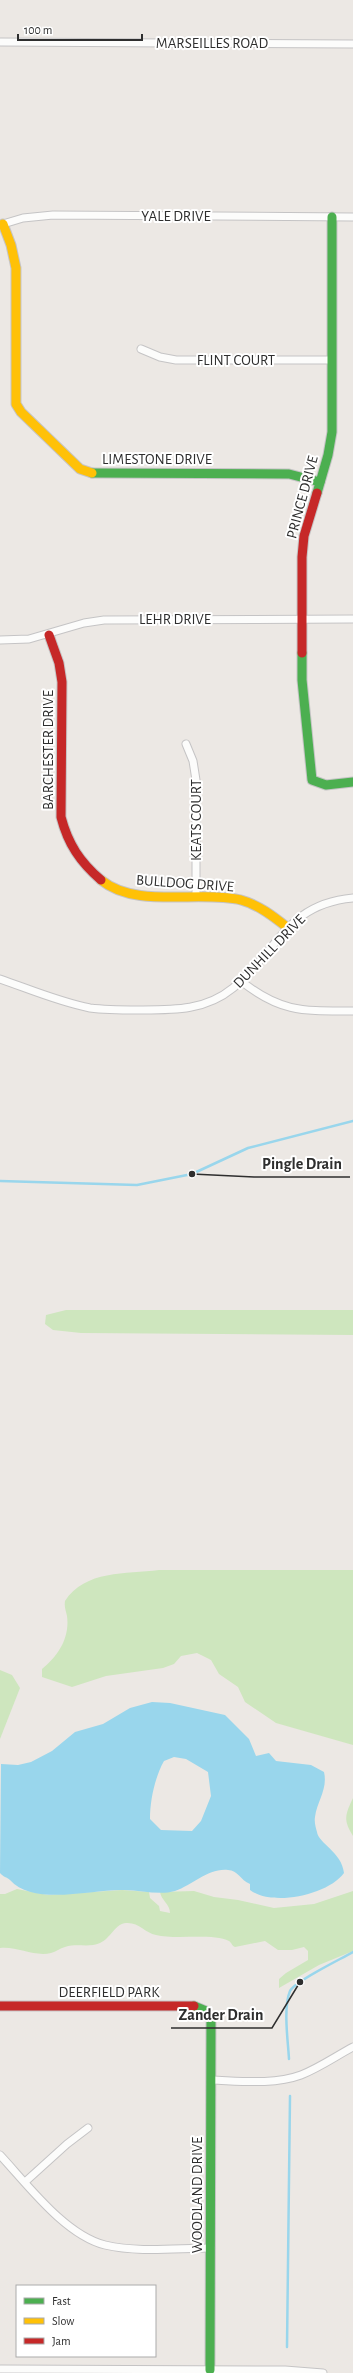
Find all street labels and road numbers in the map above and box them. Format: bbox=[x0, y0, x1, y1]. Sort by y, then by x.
street label: MARSEILLES ROAD bbox=[156, 36, 268, 51]
street label: YALE DRIVE bbox=[141, 209, 211, 224]
street label: FLINT COURT bbox=[197, 353, 276, 368]
street label: LIMESTONE DRIVE bbox=[102, 452, 212, 467]
street label: PRINCE DRIVE bbox=[284, 454, 321, 540]
street label: LEHR DRIVE bbox=[139, 612, 211, 627]
street label: BARCHESTER DRIVE bbox=[41, 690, 56, 810]
street label: KEATS COURT bbox=[189, 778, 204, 861]
street label: BULLDOG DRIVE bbox=[136, 873, 234, 894]
street label: DUNHILL DRIVE bbox=[231, 912, 308, 991]
street label: DEERFIELD PARK bbox=[59, 1985, 160, 2000]
street label: WOODLAND DRIVE bbox=[190, 2137, 205, 2253]

